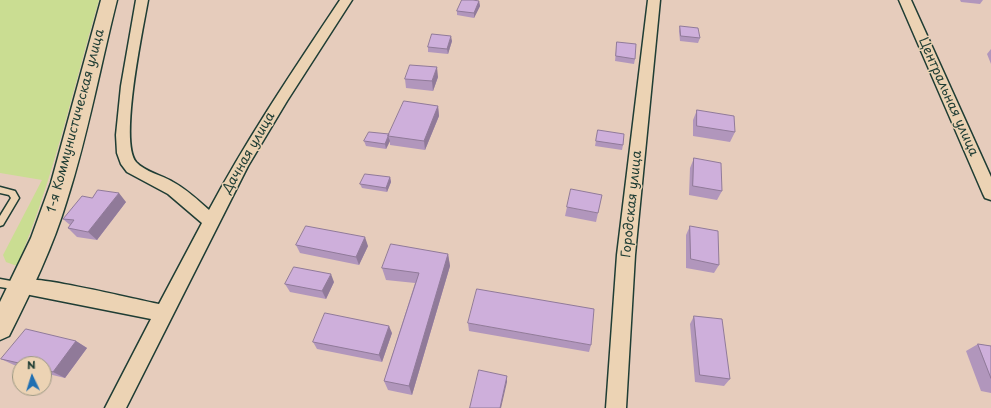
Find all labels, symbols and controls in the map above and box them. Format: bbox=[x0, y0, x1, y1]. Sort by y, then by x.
street label: 1-я Коммунистическая улица bbox=[44, 27, 108, 215]
street label: Центральная улица bbox=[915, 35, 981, 159]
street label: Дачная улица bbox=[219, 110, 279, 196]
street label: Городская улица bbox=[619, 150, 645, 258]
north arrow bbox=[12, 356, 52, 396]
text: N bbox=[26, 356, 36, 373]

